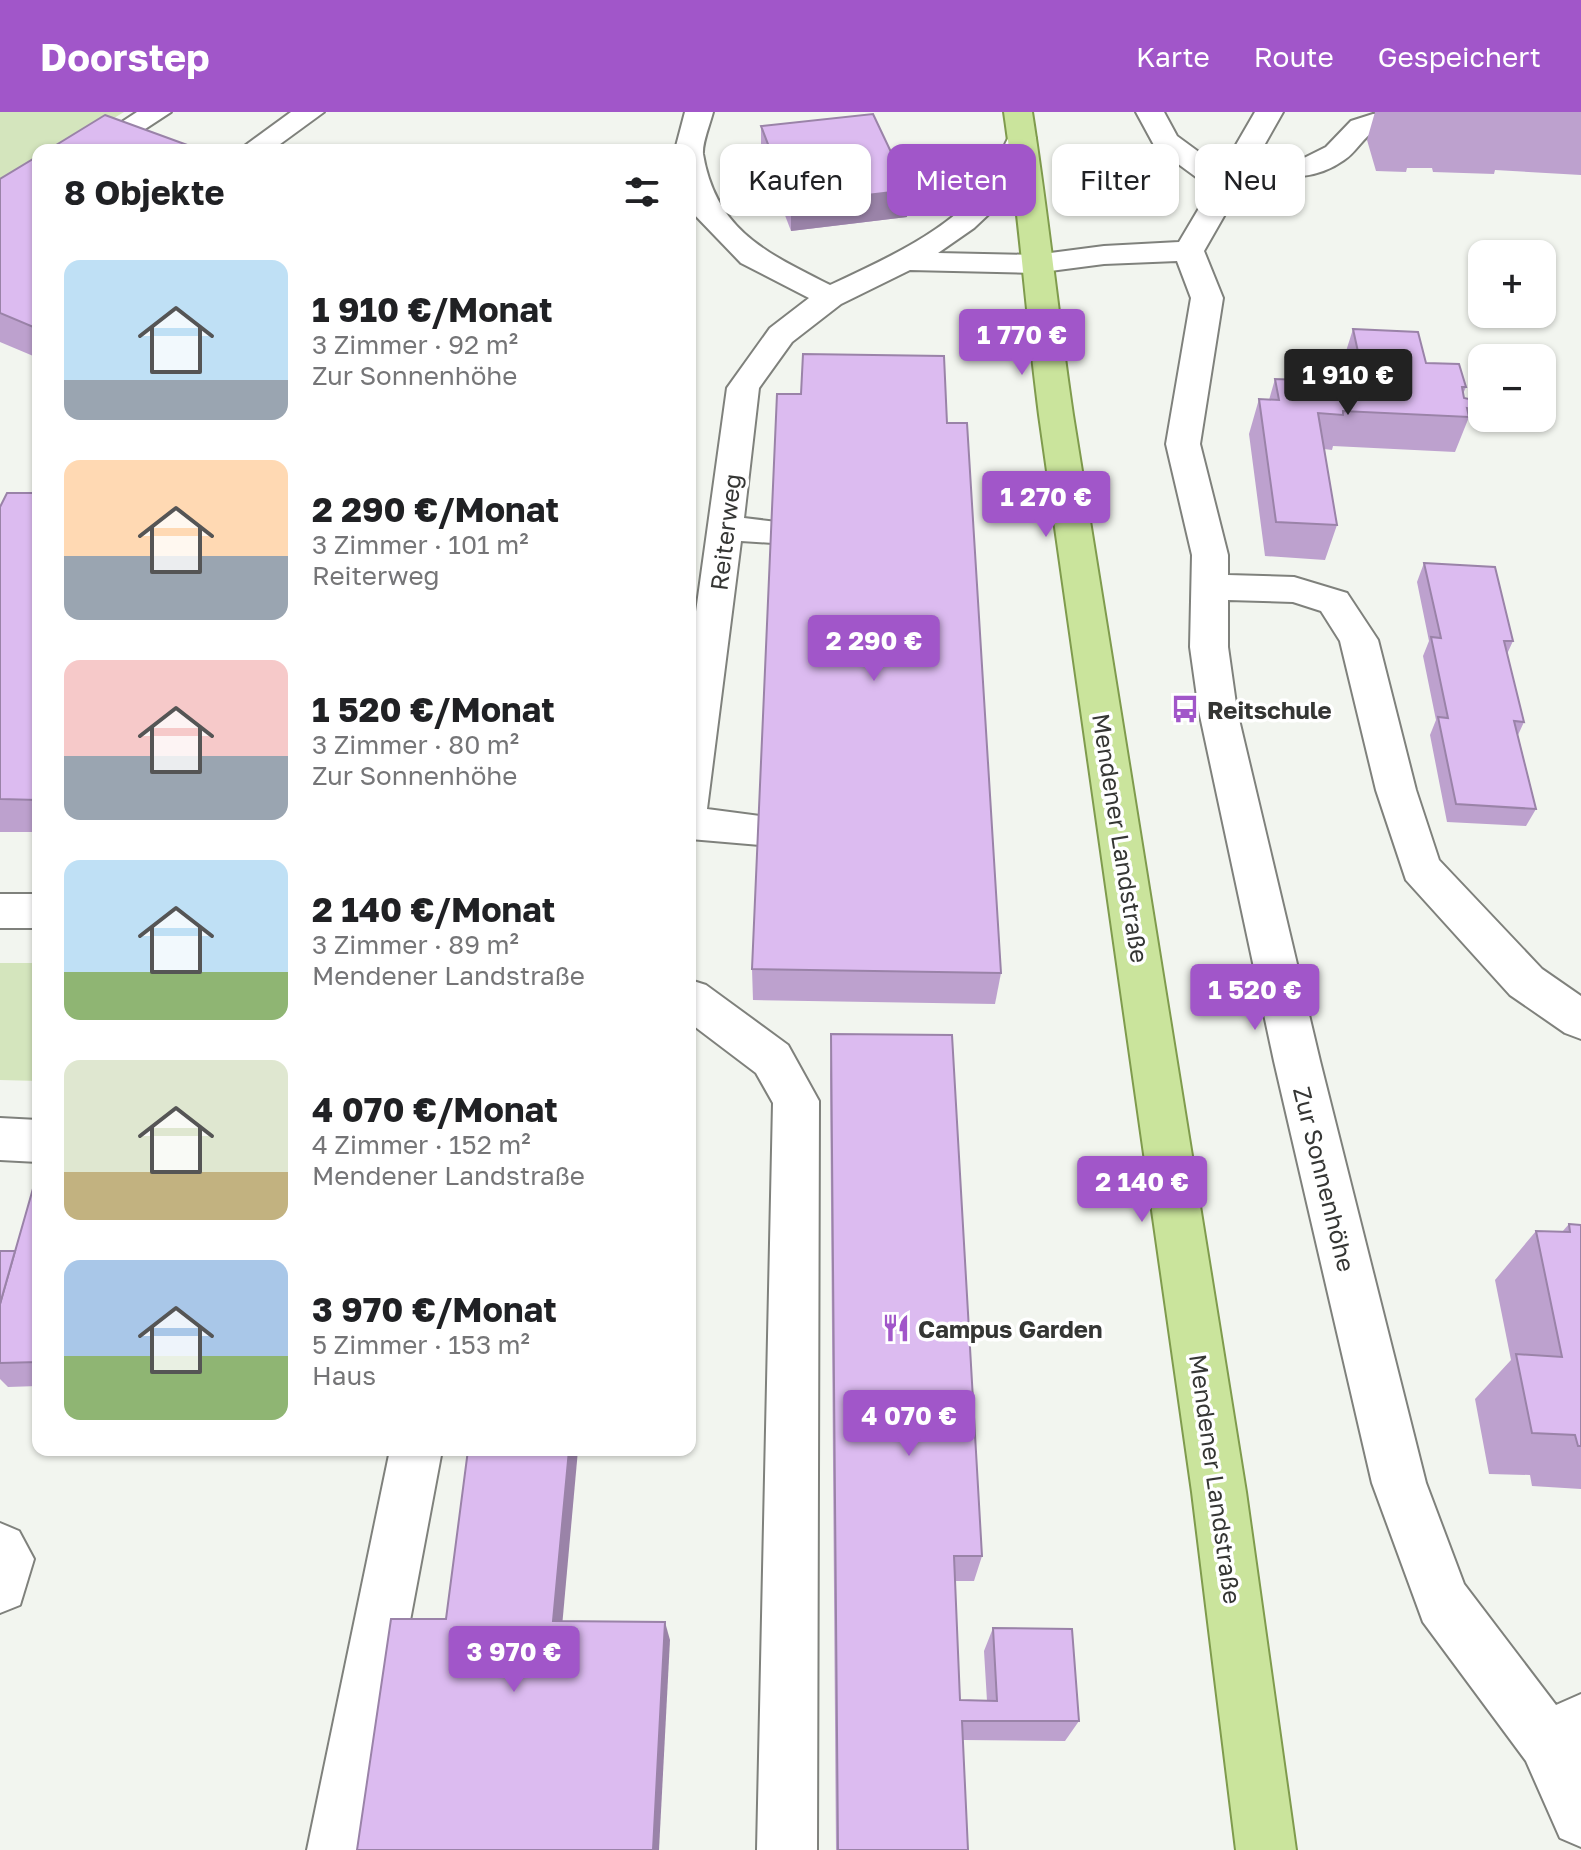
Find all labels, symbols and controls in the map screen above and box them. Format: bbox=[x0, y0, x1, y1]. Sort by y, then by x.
text: Doorstep bbox=[40, 34, 210, 79]
text: Karte bbox=[1136, 40, 1210, 73]
text: Route bbox=[1254, 40, 1334, 73]
text: Gespeichert bbox=[1378, 40, 1541, 73]
chip: Kaufen bbox=[720, 144, 871, 216]
chip: Mieten bbox=[887, 144, 1036, 216]
chip: Filter bbox=[1052, 144, 1179, 216]
chip: Neu bbox=[1195, 144, 1305, 216]
icon: filters bbox=[620, 170, 664, 214]
text: 8 Objekte bbox=[64, 172, 225, 212]
map controls bbox=[1468, 240, 1556, 432]
button: + bbox=[1468, 240, 1556, 328]
text: 1 910 €/Monat bbox=[312, 289, 553, 329]
icon: home bbox=[128, 292, 224, 388]
pin: 1 770 € bbox=[948, 309, 1096, 377]
text: 1 770 € bbox=[977, 319, 1067, 350]
text: 3 Zimmer · 92 m² bbox=[312, 329, 518, 360]
button: − bbox=[1468, 344, 1556, 432]
pin: 1 910 € bbox=[1274, 349, 1422, 417]
text: 1 910 € bbox=[1302, 359, 1394, 390]
text: Zur Sonnenhöhe bbox=[312, 360, 517, 391]
pin: 1 270 € bbox=[972, 471, 1120, 539]
street label: Reiterweg bbox=[703, 472, 747, 592]
text: 1 270 € bbox=[1000, 481, 1092, 512]
text: 2 290 €/Monat bbox=[312, 489, 559, 529]
icon: home bbox=[128, 492, 224, 588]
text: 3 Zimmer · 101 m² bbox=[312, 529, 529, 560]
text: Reiterweg bbox=[312, 560, 439, 591]
pin: 2 290 € bbox=[800, 615, 948, 683]
text: 2 290 € bbox=[826, 625, 922, 656]
text: 1 520 €/Monat bbox=[312, 689, 555, 729]
icon: home bbox=[128, 692, 224, 788]
bus stop icon: Reitschule bbox=[1170, 694, 1200, 724]
place label: Reitschule bbox=[1207, 695, 1332, 724]
street label: Mendener Landstraße bbox=[1087, 711, 1155, 965]
text: 3 Zimmer · 80 m² bbox=[312, 729, 519, 760]
text: Zur Sonnenhöhe bbox=[312, 760, 517, 791]
text: 2 140 €/Monat bbox=[312, 889, 555, 929]
icon: home bbox=[128, 892, 224, 988]
text: 3 Zimmer · 89 m² bbox=[312, 929, 519, 960]
text: Mendener Landstraße bbox=[312, 960, 585, 991]
pin: 1 520 € bbox=[1181, 964, 1329, 1032]
text: 1 520 € bbox=[1208, 974, 1302, 1005]
street label: Zur Sonnenhöhe bbox=[1288, 1084, 1362, 1274]
text: 4 070 €/Monat bbox=[312, 1089, 558, 1129]
icon: home bbox=[128, 1092, 224, 1188]
text: 4 Zimmer · 152 m² bbox=[312, 1129, 531, 1160]
pin: 2 140 € bbox=[1068, 1156, 1216, 1224]
text: Mendener Landstraße bbox=[312, 1160, 585, 1191]
text: 2 140 € bbox=[1095, 1166, 1189, 1197]
text: 3 970 €/Monat bbox=[312, 1289, 557, 1329]
icon: home bbox=[128, 1292, 224, 1388]
restaurant icon: Campus Garden bbox=[881, 1313, 911, 1343]
place label: Campus Garden bbox=[918, 1314, 1102, 1343]
text: 5 Zimmer · 153 m² bbox=[312, 1329, 530, 1360]
street label: Mendener Landstraße bbox=[1184, 1352, 1248, 1606]
text: Haus bbox=[312, 1360, 376, 1391]
pin: 4 070 € bbox=[835, 1390, 983, 1458]
text: 4 070 € bbox=[861, 1400, 957, 1431]
pin: 3 970 € bbox=[440, 1626, 588, 1694]
text: 3 970 € bbox=[467, 1636, 561, 1667]

